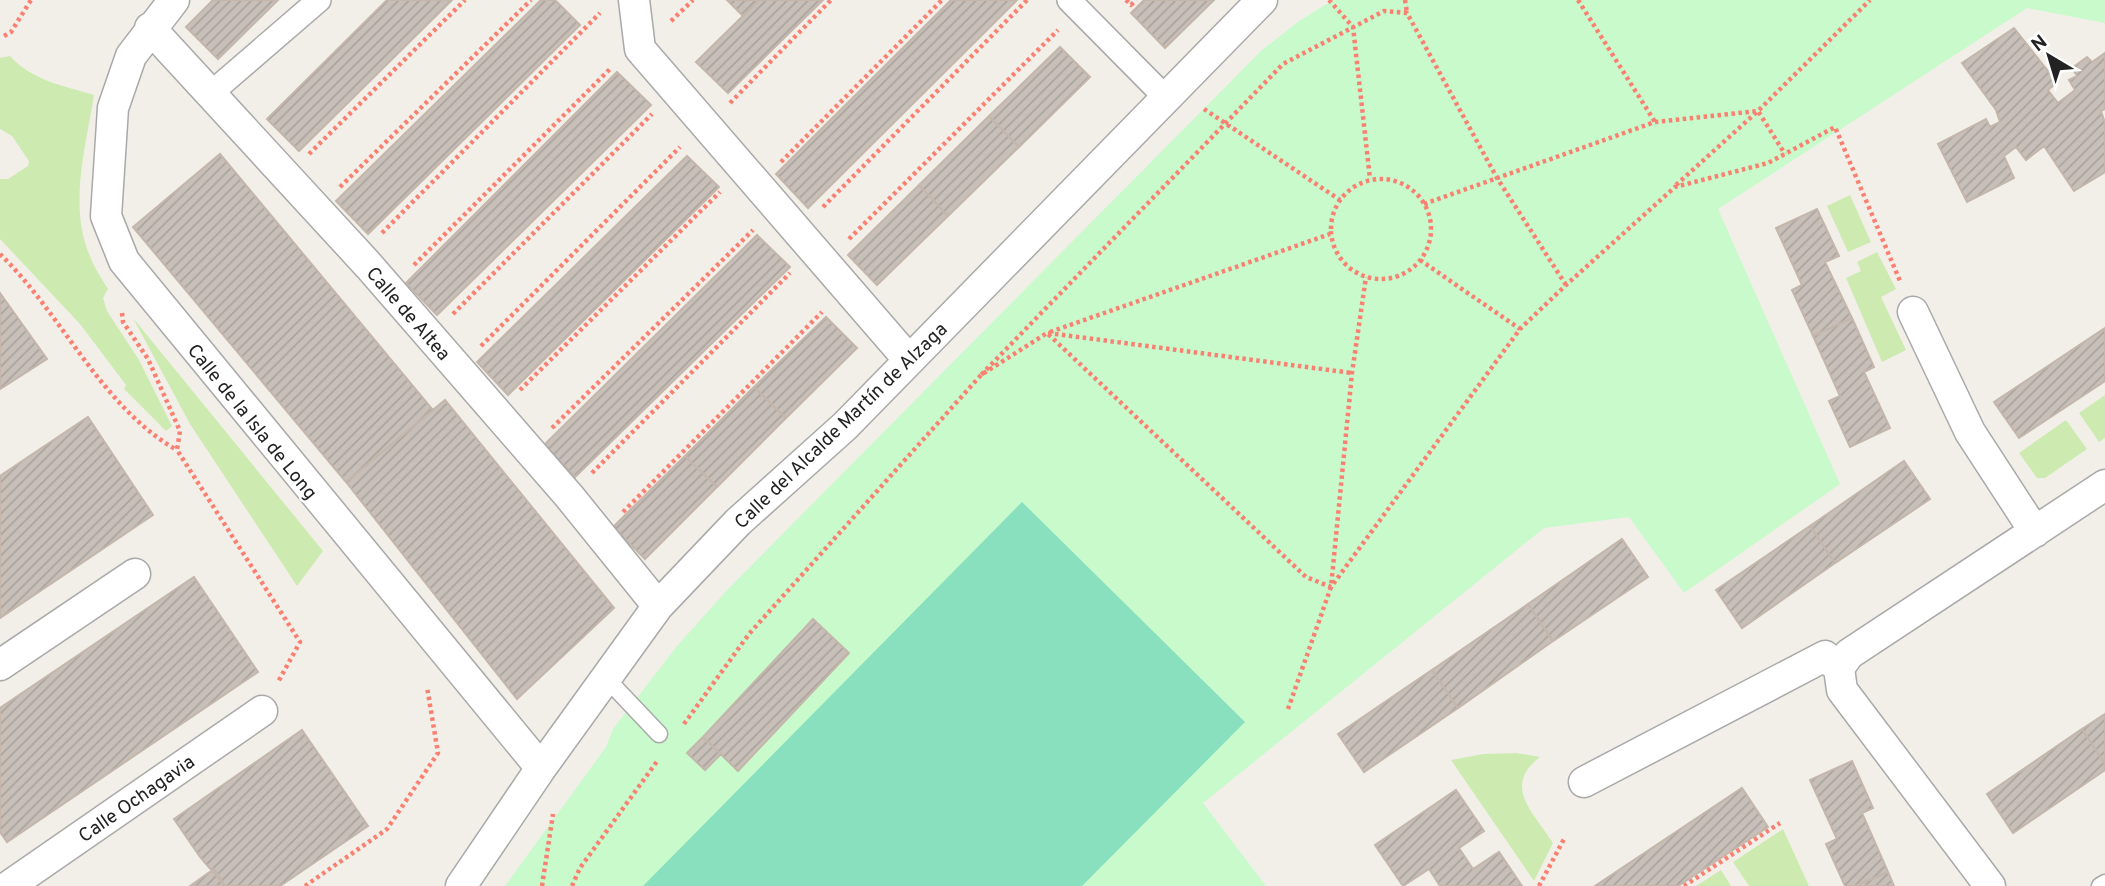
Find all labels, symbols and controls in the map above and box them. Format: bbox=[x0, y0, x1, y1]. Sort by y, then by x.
north arrow bbox=[2014, 21, 2084, 91]
text: N bbox=[2027, 31, 2053, 58]
street label: Calle de Altea bbox=[360, 262, 455, 366]
street label: Calle del Alcalde Martín de Alzaga bbox=[730, 318, 953, 535]
street label: Calle de la Isla de Long bbox=[181, 340, 322, 505]
street label: Calle Ochagavia bbox=[74, 751, 200, 849]

